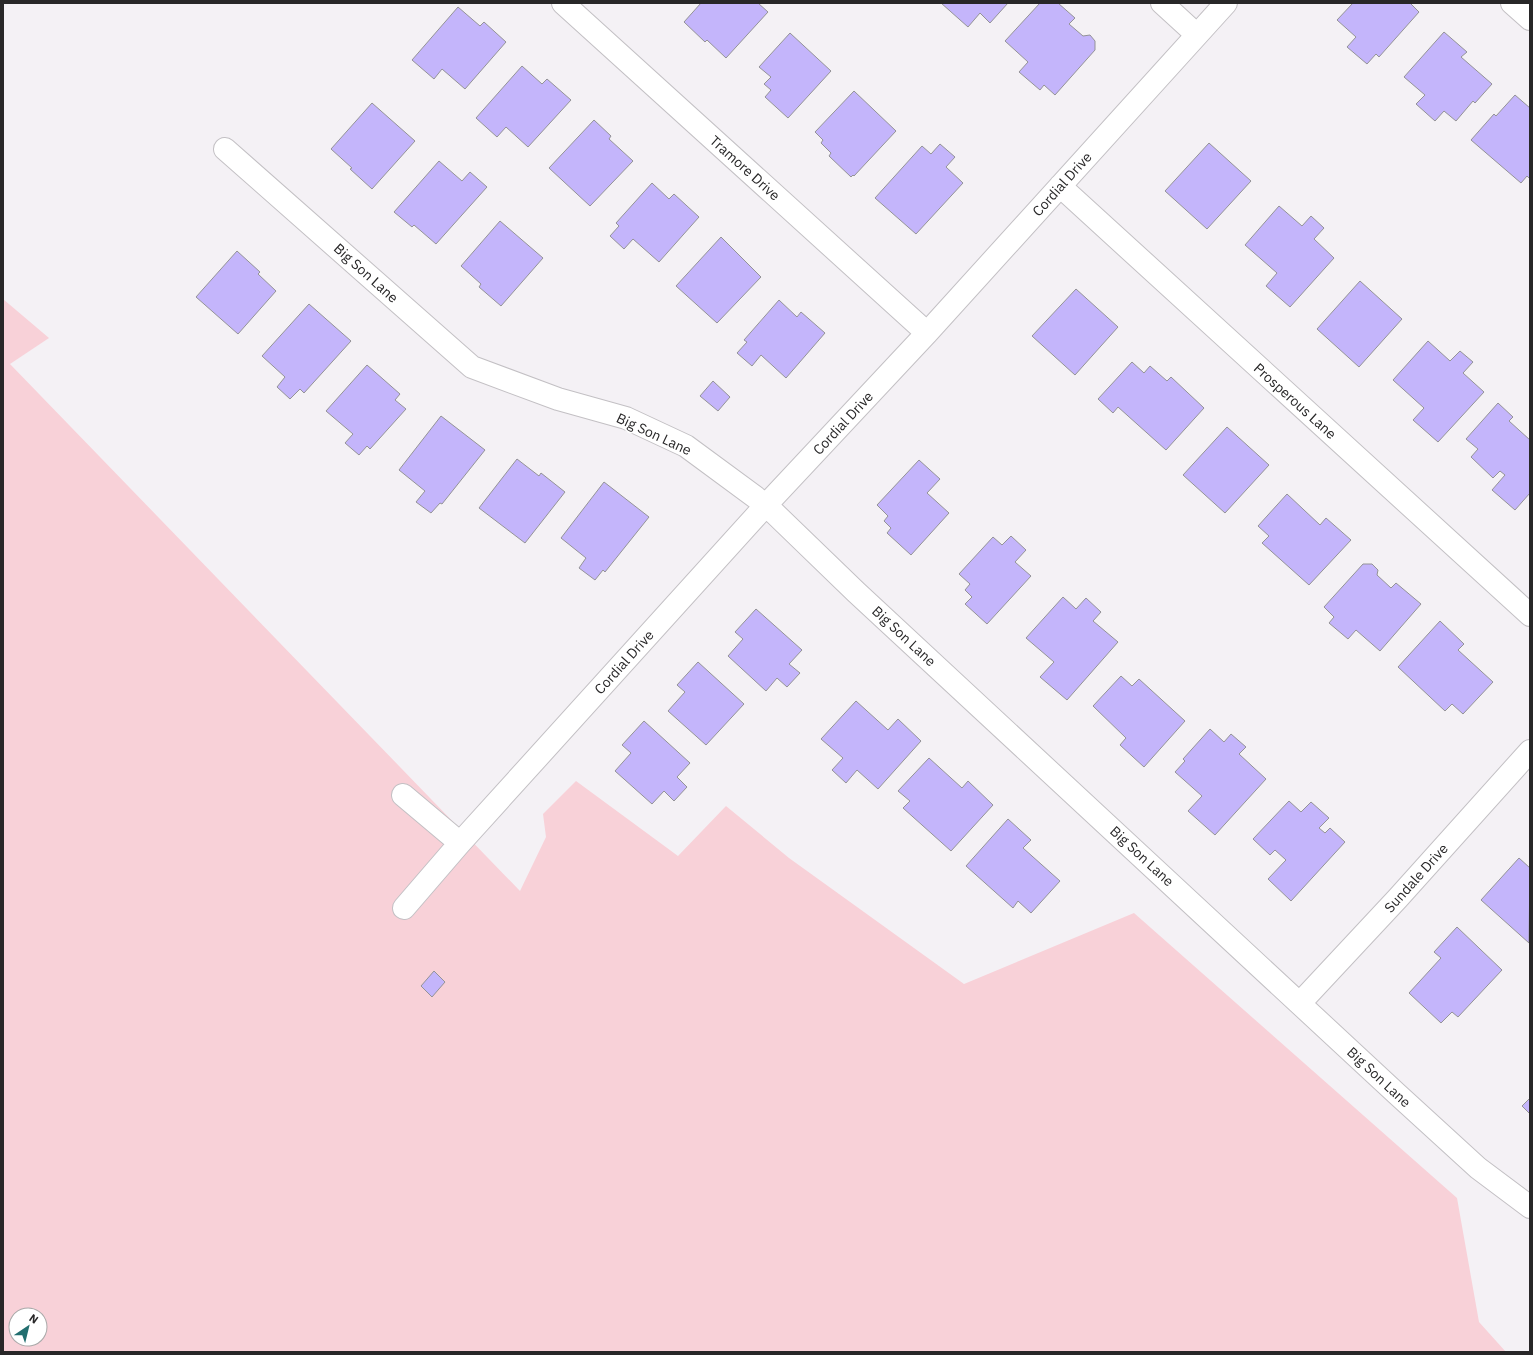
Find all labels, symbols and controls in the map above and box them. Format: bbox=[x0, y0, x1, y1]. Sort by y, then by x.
street label: Tramore Drive bbox=[706, 132, 784, 205]
street label: Cordial Drive bbox=[1028, 148, 1096, 220]
street label: Big Son Lane bbox=[330, 239, 402, 307]
street label: Prosperous Lane bbox=[1250, 359, 1340, 443]
street label: Cordial Drive bbox=[809, 387, 877, 459]
street label: Big Son Lane bbox=[614, 409, 695, 459]
street label: Big Son Lane bbox=[868, 602, 940, 670]
street label: Cordial Drive bbox=[590, 626, 658, 698]
street label: Big Son Lane bbox=[1106, 822, 1178, 890]
street label: Sundale Drive bbox=[1380, 839, 1452, 916]
street label: Big Son Lane bbox=[1343, 1043, 1415, 1111]
north arrow bbox=[8, 1307, 48, 1347]
text: N bbox=[26, 1311, 41, 1327]

